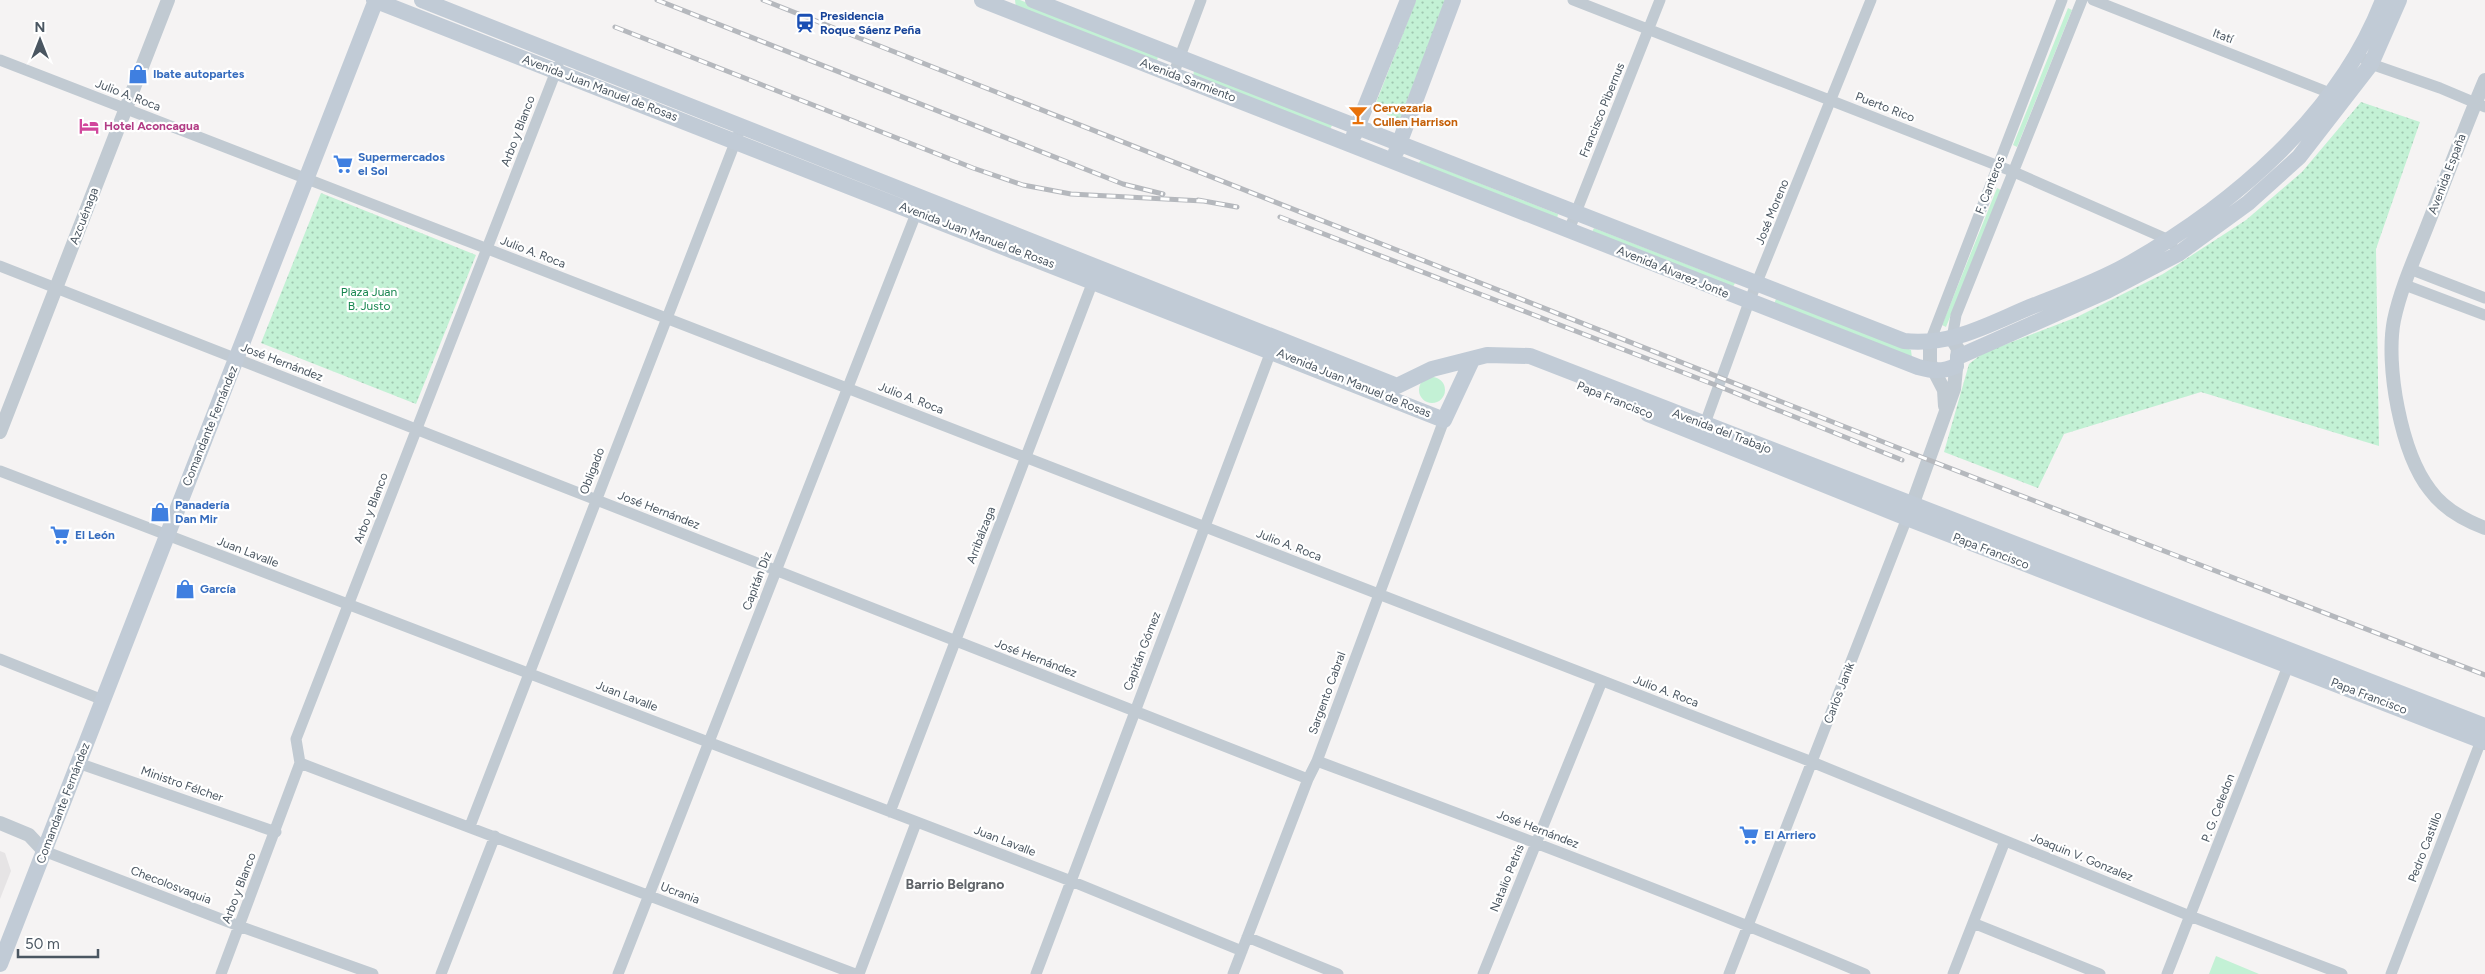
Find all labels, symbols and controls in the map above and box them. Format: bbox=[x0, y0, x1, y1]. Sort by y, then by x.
place label: Presidencia Roque Sáenz Peña bbox=[820, 9, 921, 37]
station icon: Presidencia Roque Sáenz Peña bbox=[794, 12, 816, 34]
north arrow bbox=[15, 15, 65, 65]
text: N bbox=[35, 19, 45, 36]
street label: Itatí bbox=[2211, 26, 2237, 47]
street label: Avenida Juan Manuel de Rosas bbox=[520, 52, 680, 124]
street label: Avenida Sarmiento bbox=[1138, 55, 1238, 105]
street label: Francisco Pibernus bbox=[1577, 60, 1628, 159]
shop icon: Ibate autopartes bbox=[127, 63, 149, 85]
place label: Ibate autopartes bbox=[153, 67, 245, 81]
street label: Julio A. Roca bbox=[93, 76, 163, 114]
street label: Puerto Rico bbox=[1853, 89, 1917, 125]
street label: Arbo y Blanco bbox=[498, 94, 538, 168]
place label: Cervezaria Cullen Harrison bbox=[1373, 101, 1458, 129]
bar icon: Cervezaria Cullen Harrison bbox=[1347, 104, 1369, 126]
hotel icon: Hotel Aconcagua bbox=[78, 115, 100, 137]
place label: Hotel Aconcagua bbox=[104, 119, 199, 133]
street label: Avenida España bbox=[2425, 132, 2469, 216]
place label: Supermercados el Sol bbox=[358, 150, 445, 178]
supermarket icon: Supermercados el Sol bbox=[332, 153, 354, 175]
street label: F. Canteros bbox=[1973, 154, 2008, 216]
street label: José Moreno bbox=[1752, 177, 1792, 247]
street label: Azcuénaga bbox=[67, 186, 101, 246]
street label: Avenida Juan Manuel de Rosas bbox=[897, 199, 1057, 271]
street label: Julio A. Roca bbox=[498, 233, 568, 271]
street label: Avenida Álvarez Jonte bbox=[1615, 243, 1731, 301]
park label: Plaza Juan B. Justo bbox=[341, 285, 397, 313]
street label: José Hernández bbox=[239, 340, 325, 384]
street label: Avenida Juan Manuel de Rosas bbox=[1275, 346, 1434, 421]
street label: Comandante Fernández bbox=[179, 364, 241, 488]
street label: Papa Francisco bbox=[1575, 378, 1655, 422]
street label: Julio A. Roca bbox=[876, 379, 946, 417]
street label: Avenida del Trabajo bbox=[1670, 406, 1774, 456]
street label: Obligado bbox=[577, 446, 607, 496]
street label: Arbo y Blanco bbox=[351, 471, 391, 545]
street label: José Hernández bbox=[616, 488, 702, 532]
place label: Panadería Dan Mir bbox=[175, 498, 230, 526]
shop icon: Panadería Dan Mir bbox=[149, 501, 171, 523]
street label: Arribálzaga bbox=[964, 504, 998, 566]
supermarket icon: El León bbox=[49, 524, 71, 546]
street label: Julio A. Roca bbox=[1254, 526, 1324, 564]
place label: El León bbox=[75, 528, 115, 542]
street label: Papa Francisco bbox=[1951, 530, 2031, 572]
street label: Juan Lavalle bbox=[215, 534, 281, 570]
street label: Capitán Diz bbox=[739, 550, 775, 612]
shop icon: García bbox=[174, 578, 196, 600]
place label: García bbox=[200, 582, 236, 596]
street label: Capitán Gómez bbox=[1120, 609, 1164, 693]
street label: José Hernández bbox=[993, 636, 1079, 680]
street label: Sargento Cabral bbox=[1306, 650, 1348, 736]
street label: Carlos Janik bbox=[1821, 660, 1857, 726]
street label: Julio A. Roca bbox=[1631, 672, 1701, 710]
street label: Papa Francisco bbox=[2329, 675, 2409, 717]
street label: Juan Lavalle bbox=[594, 678, 660, 714]
street label: Comandante Fernández bbox=[33, 740, 93, 866]
street label: Ministro Félcher bbox=[139, 763, 225, 805]
street label: P. G. Celedon bbox=[2199, 772, 2238, 844]
street label: José Hernández bbox=[1495, 807, 1581, 851]
street label: Pedro Castillo bbox=[2405, 810, 2445, 884]
street label: Juan Lavalle bbox=[972, 823, 1038, 859]
supermarket icon: El Arriero bbox=[1738, 824, 1760, 846]
place label: El Arriero bbox=[1764, 828, 1816, 842]
street label: Joaquin V. Gonzalez bbox=[2029, 830, 2135, 884]
street label: Natalio Petris bbox=[1487, 842, 1527, 914]
street label: Arbo y Blanco bbox=[219, 851, 259, 925]
street label: Checolosvaquia bbox=[129, 863, 213, 907]
district label: Barrio Belgrano bbox=[906, 876, 1004, 893]
street label: Ucrania bbox=[658, 879, 702, 907]
scale bar bbox=[18, 926, 98, 958]
text: 50 m bbox=[25, 935, 60, 953]

